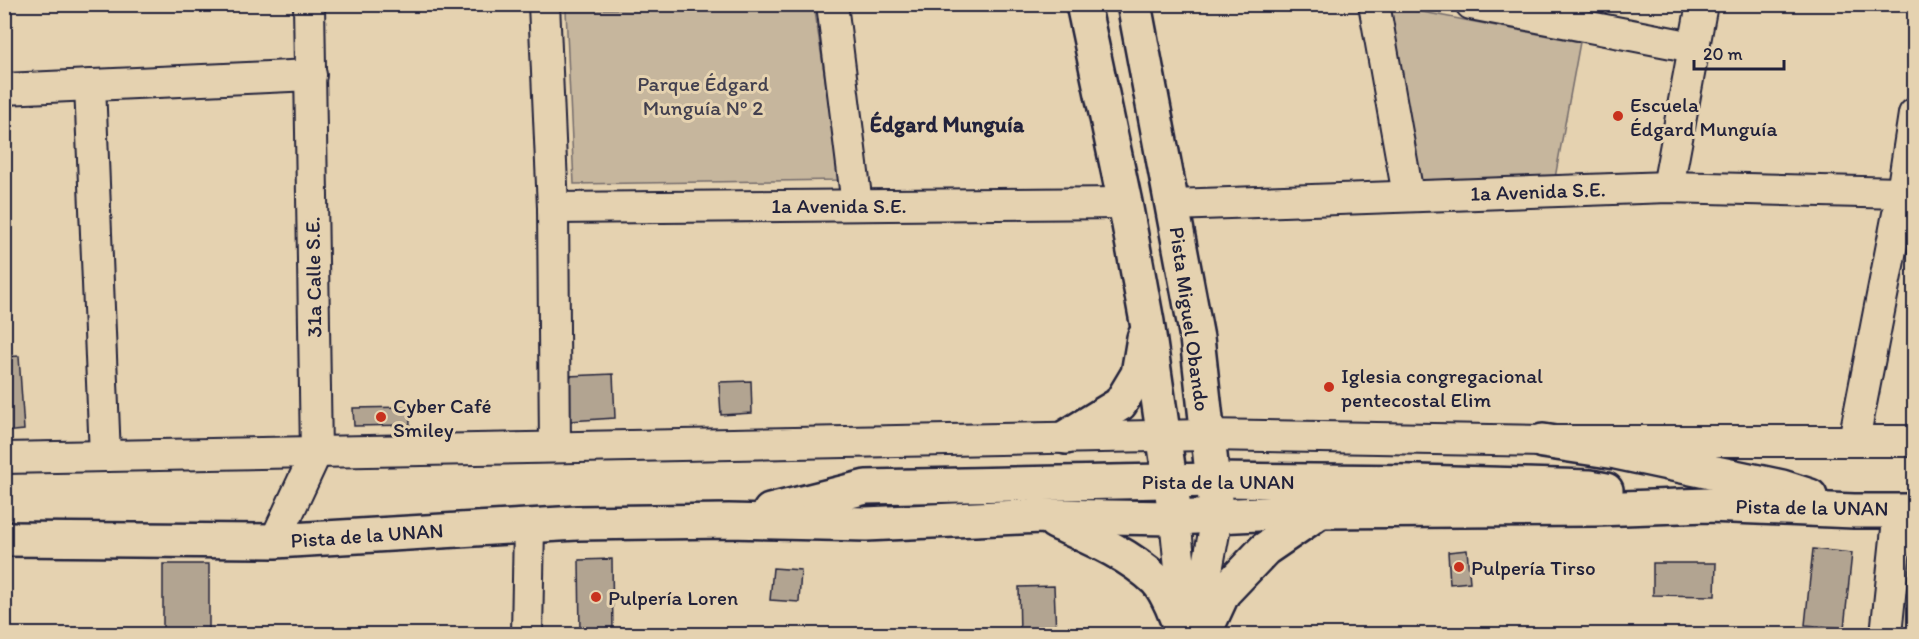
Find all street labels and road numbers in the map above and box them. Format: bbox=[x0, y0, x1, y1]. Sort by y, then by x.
street label: 1a Avenida S.E. bbox=[1470, 176, 1606, 206]
street label: 1a Avenida S.E. bbox=[771, 193, 907, 218]
street label: 31a Calle S.E. bbox=[299, 216, 327, 338]
street label: Pista Miguel Obando bbox=[1165, 225, 1215, 413]
street label: Pista de la UNAN bbox=[1141, 469, 1295, 494]
street label: Pista de la UNAN bbox=[1735, 493, 1889, 521]
street label: Pista de la UNAN bbox=[290, 517, 444, 553]

